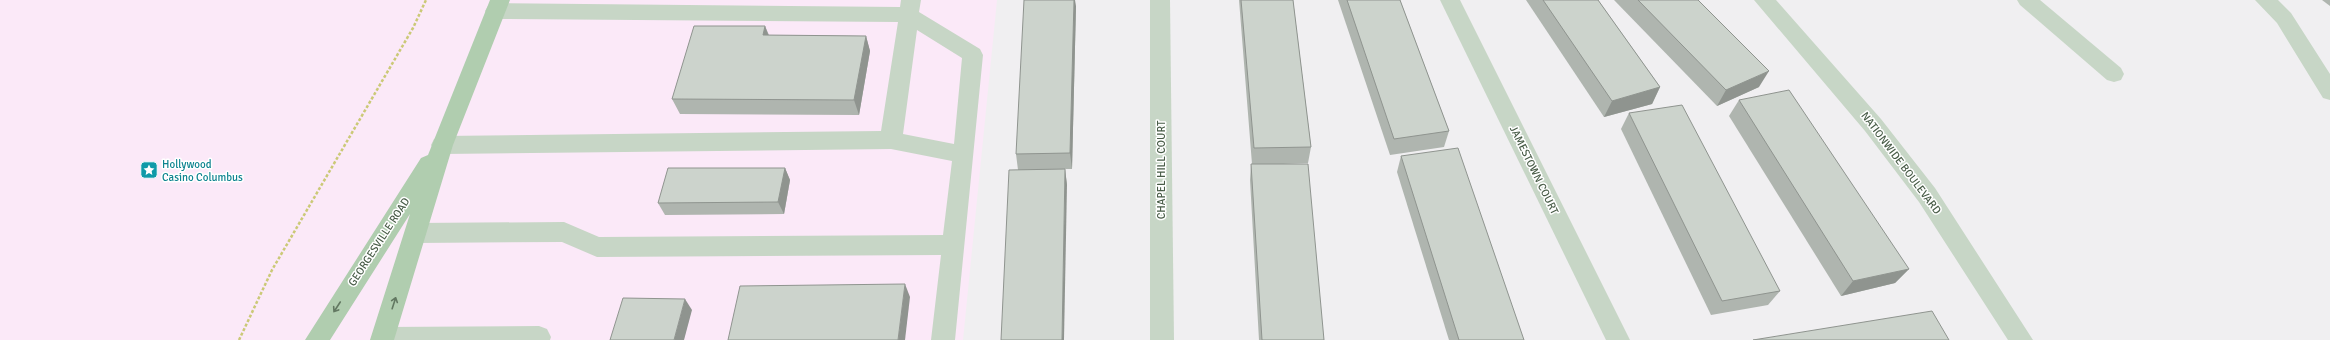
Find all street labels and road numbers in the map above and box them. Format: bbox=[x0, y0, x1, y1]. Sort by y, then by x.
street label: NATIONWIDE BOULEVARD bbox=[1858, 109, 1944, 217]
street label: CHAPEL HILL COURT bbox=[1155, 120, 1168, 219]
street label: JAMESTOWN COURT bbox=[1507, 124, 1561, 217]
street label: GEORGESVILLE ROAD bbox=[346, 195, 412, 289]

